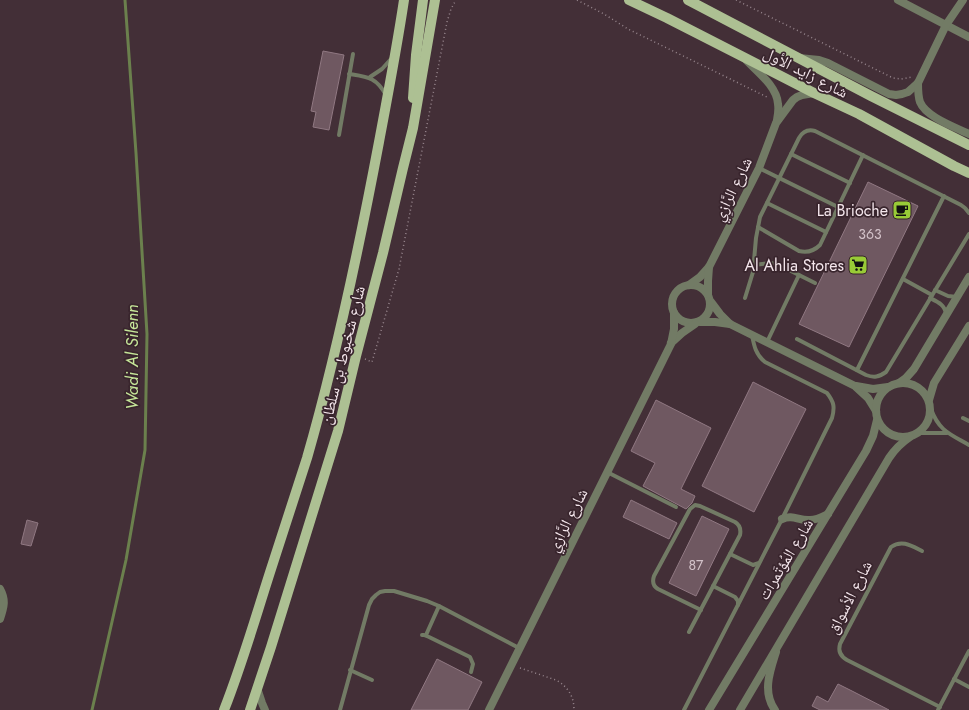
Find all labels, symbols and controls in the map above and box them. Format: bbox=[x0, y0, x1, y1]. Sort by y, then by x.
street label: شارع زايد الأول bbox=[759, 41, 852, 104]
street label: شارع الرَّازِي bbox=[707, 153, 759, 226]
place label: La Brioche bbox=[817, 199, 888, 222]
cafe icon: La Brioche bbox=[891, 199, 913, 221]
house number: 363 bbox=[858, 224, 882, 244]
place label: Al Ahlia Stores bbox=[744, 254, 844, 277]
supermarket icon: Al Ahlia Stores bbox=[847, 254, 869, 276]
street label: شارع شخبوط بن سلطان bbox=[314, 283, 371, 427]
water label: Wadi Al Silenn bbox=[120, 304, 144, 410]
street label: شارع الرَّازِي bbox=[542, 484, 594, 557]
street label: شارع المُؤتَمرات bbox=[752, 514, 819, 604]
house number: 87 bbox=[689, 555, 704, 575]
street label: شارع الأسواق bbox=[821, 557, 878, 638]

